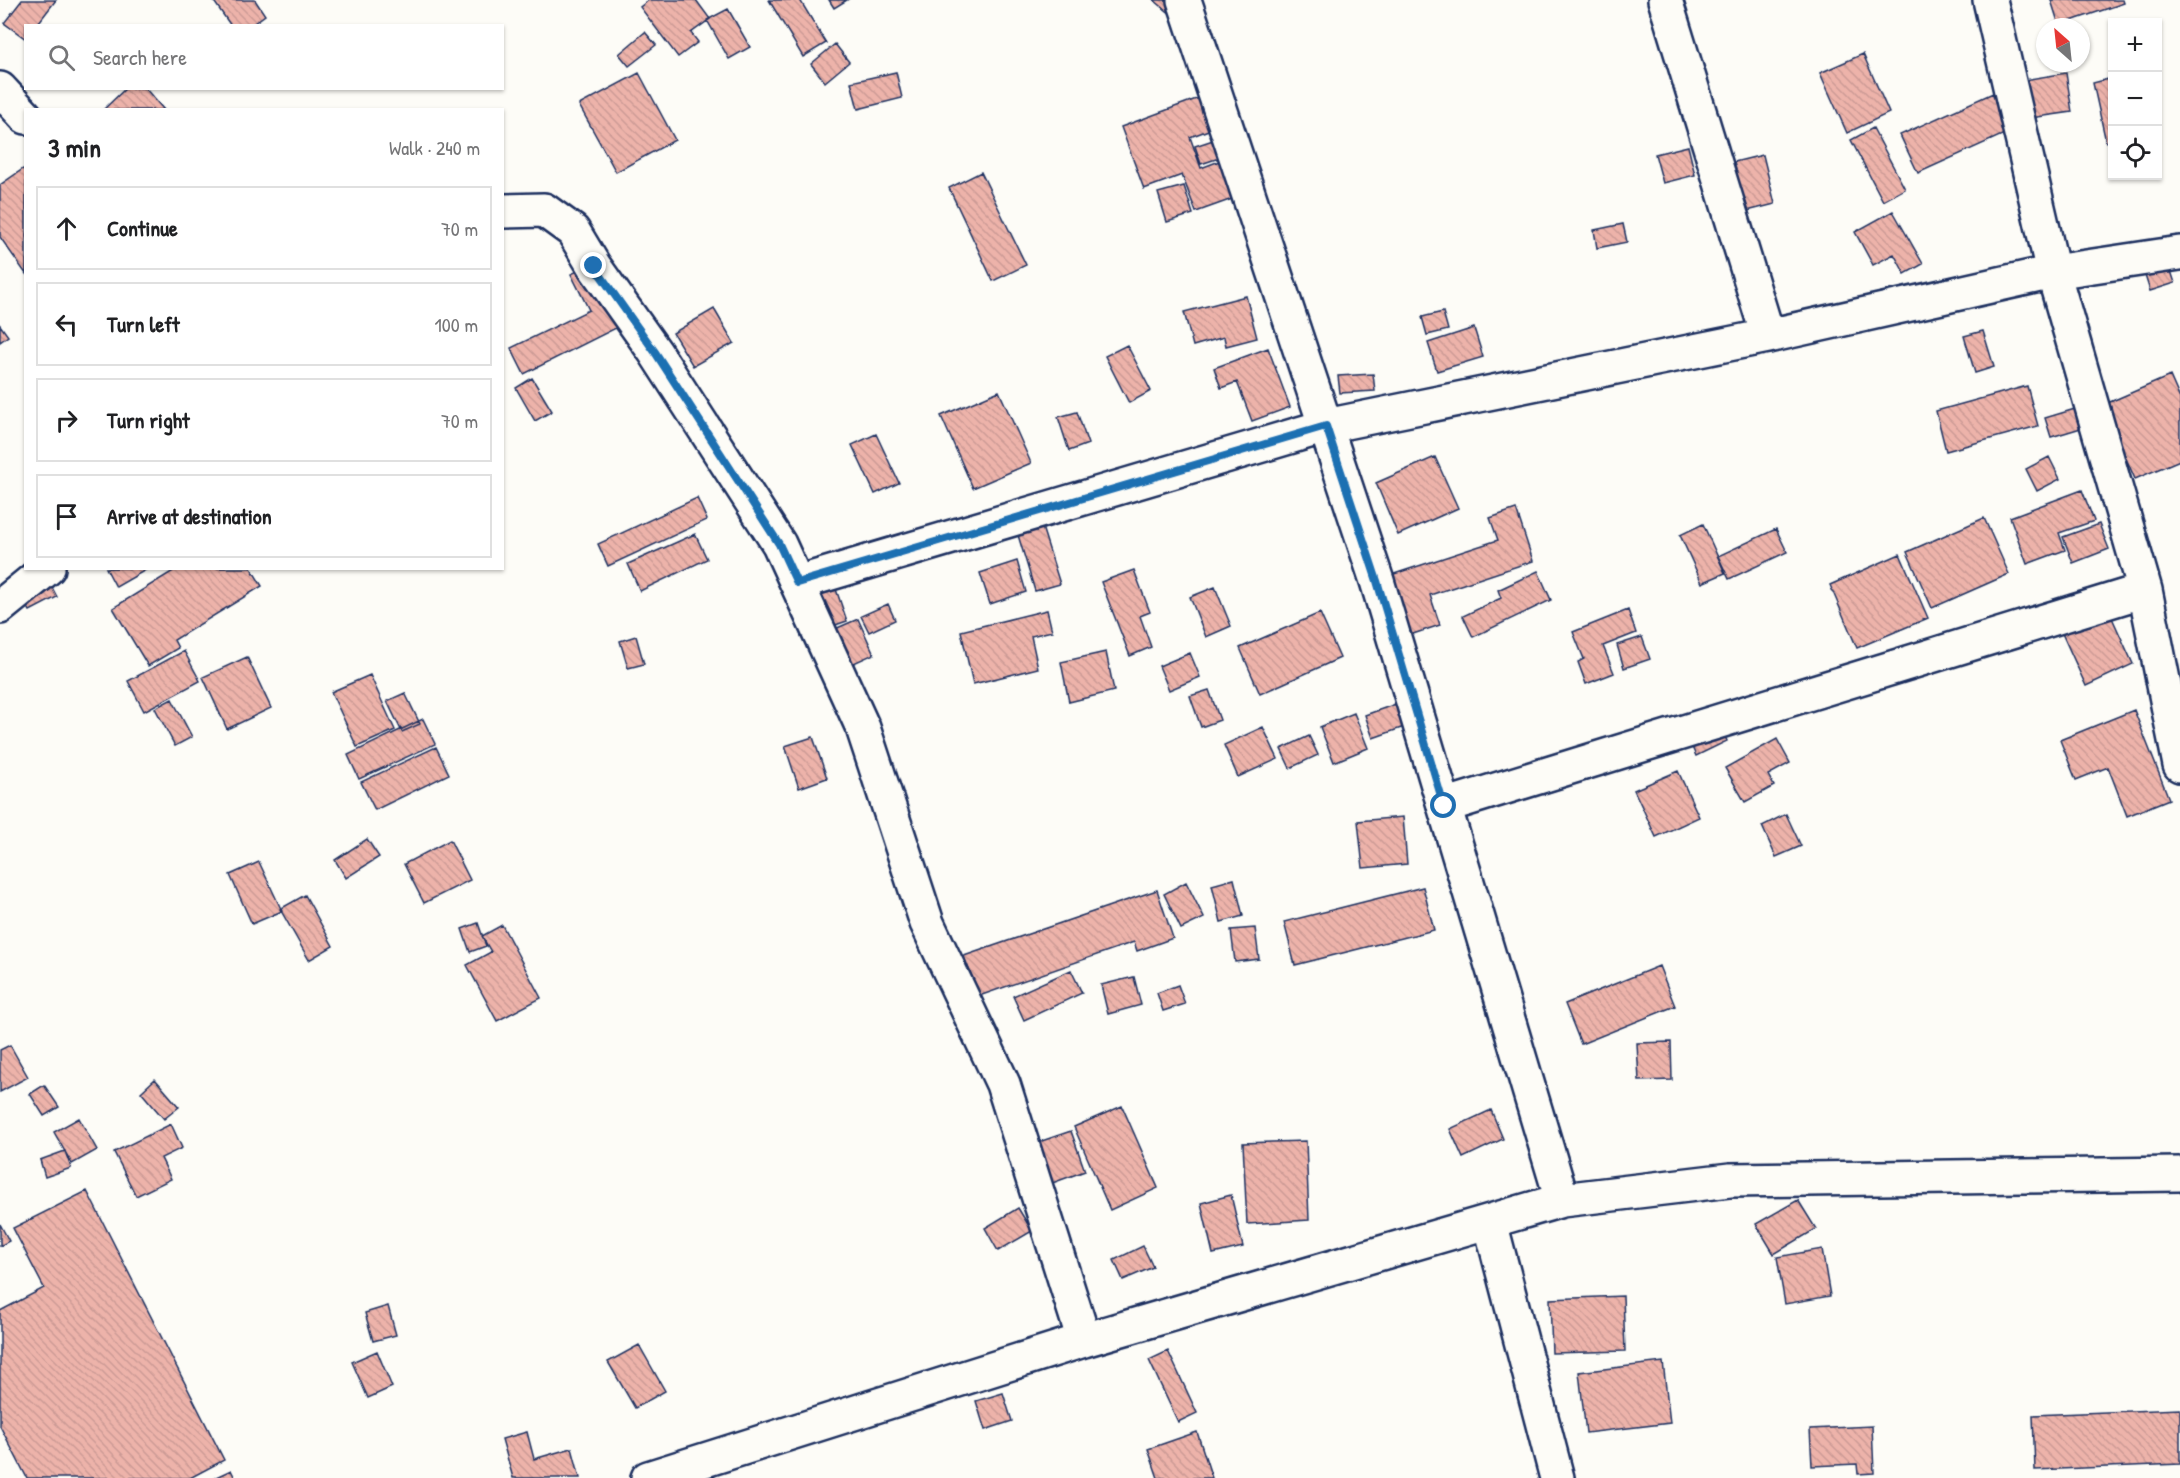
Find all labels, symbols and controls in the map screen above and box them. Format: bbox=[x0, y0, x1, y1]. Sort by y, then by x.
north arrow bbox=[2036, 18, 2090, 72]
map controls bbox=[2108, 18, 2162, 180]
button: + bbox=[2108, 18, 2162, 72]
search box bbox=[24, 24, 504, 90]
icon: search bbox=[45, 41, 78, 74]
text: Search here bbox=[93, 42, 187, 72]
button: − bbox=[2108, 72, 2162, 126]
button: locate bbox=[2108, 126, 2162, 180]
text: 3 min bbox=[48, 130, 101, 165]
text: Walk · 240 m bbox=[389, 134, 480, 161]
icon: ahead bbox=[50, 212, 83, 245]
text: Continue bbox=[107, 213, 178, 243]
text: 70 m bbox=[441, 215, 478, 242]
route end bbox=[580, 252, 606, 278]
icon: left bbox=[50, 308, 83, 341]
text: Turn left bbox=[107, 309, 180, 339]
text: 100 m bbox=[435, 311, 478, 338]
icon: right bbox=[50, 404, 83, 437]
text: Turn right bbox=[107, 405, 190, 435]
text: 70 m bbox=[441, 407, 478, 434]
icon: arrive bbox=[50, 500, 83, 533]
text: Arrive at destination bbox=[107, 501, 272, 531]
route start bbox=[1430, 792, 1456, 818]

